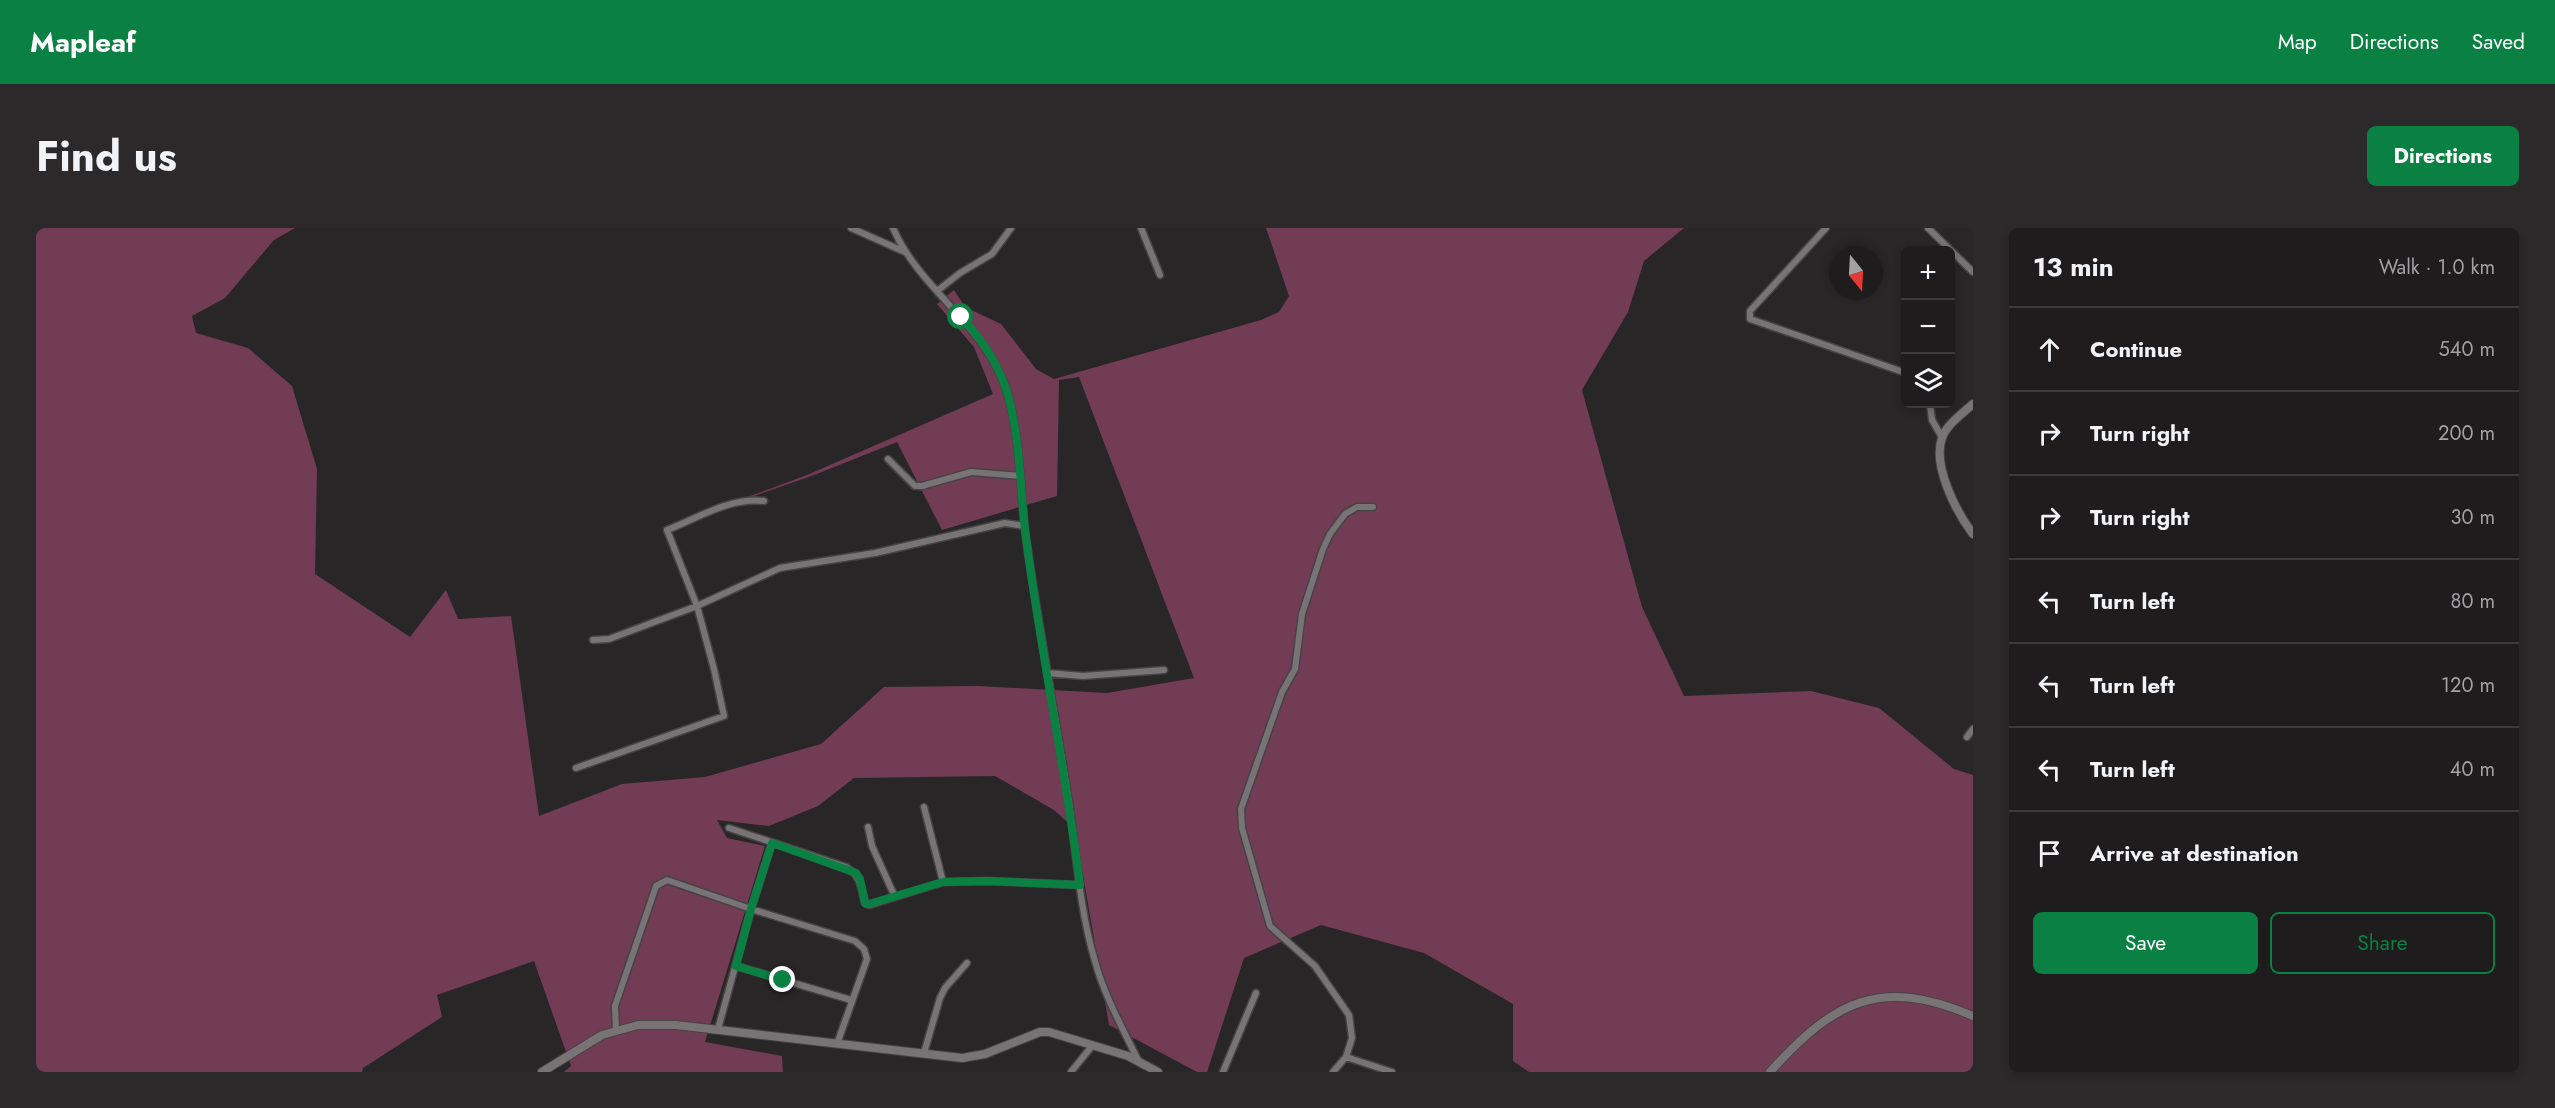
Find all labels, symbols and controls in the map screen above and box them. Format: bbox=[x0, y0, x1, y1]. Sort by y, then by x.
text: Mapleaf bbox=[30, 22, 136, 63]
text: Map bbox=[2278, 27, 2317, 57]
text: Directions bbox=[2350, 27, 2439, 57]
text: Saved bbox=[2472, 27, 2525, 57]
text: Find us bbox=[36, 126, 177, 187]
button: Directions bbox=[2367, 126, 2519, 186]
north arrow bbox=[1829, 246, 1883, 300]
map controls bbox=[1901, 246, 1955, 408]
button: + bbox=[1901, 246, 1955, 300]
text: 13 min bbox=[2033, 248, 2114, 286]
text: Walk · 1.0 km bbox=[2379, 253, 2495, 282]
button: − bbox=[1901, 300, 1955, 354]
route start bbox=[947, 303, 973, 329]
icon: ahead bbox=[2033, 333, 2066, 366]
text: Continue bbox=[2090, 333, 2182, 365]
text: 540 m bbox=[2438, 335, 2495, 364]
button: layers bbox=[1901, 354, 1955, 408]
icon: right bbox=[2033, 417, 2066, 450]
text: Turn right bbox=[2090, 417, 2190, 449]
text: 200 m bbox=[2438, 419, 2495, 448]
icon: right bbox=[2033, 501, 2066, 534]
text: Turn right bbox=[2090, 501, 2190, 533]
text: 30 m bbox=[2450, 503, 2495, 532]
icon: left bbox=[2033, 585, 2066, 618]
text: Turn left bbox=[2090, 585, 2175, 617]
text: 80 m bbox=[2450, 587, 2495, 616]
icon: left bbox=[2033, 669, 2066, 702]
text: Turn left bbox=[2090, 669, 2175, 701]
text: 120 m bbox=[2441, 671, 2495, 700]
icon: left bbox=[2033, 753, 2066, 786]
text: Turn left bbox=[2090, 753, 2175, 785]
text: 40 m bbox=[2450, 755, 2495, 784]
icon: arrive bbox=[2033, 837, 2066, 870]
text: Arrive at destination bbox=[2090, 837, 2299, 869]
button: Save bbox=[2033, 912, 2258, 974]
button: Share bbox=[2270, 912, 2495, 974]
route end bbox=[769, 966, 795, 992]

